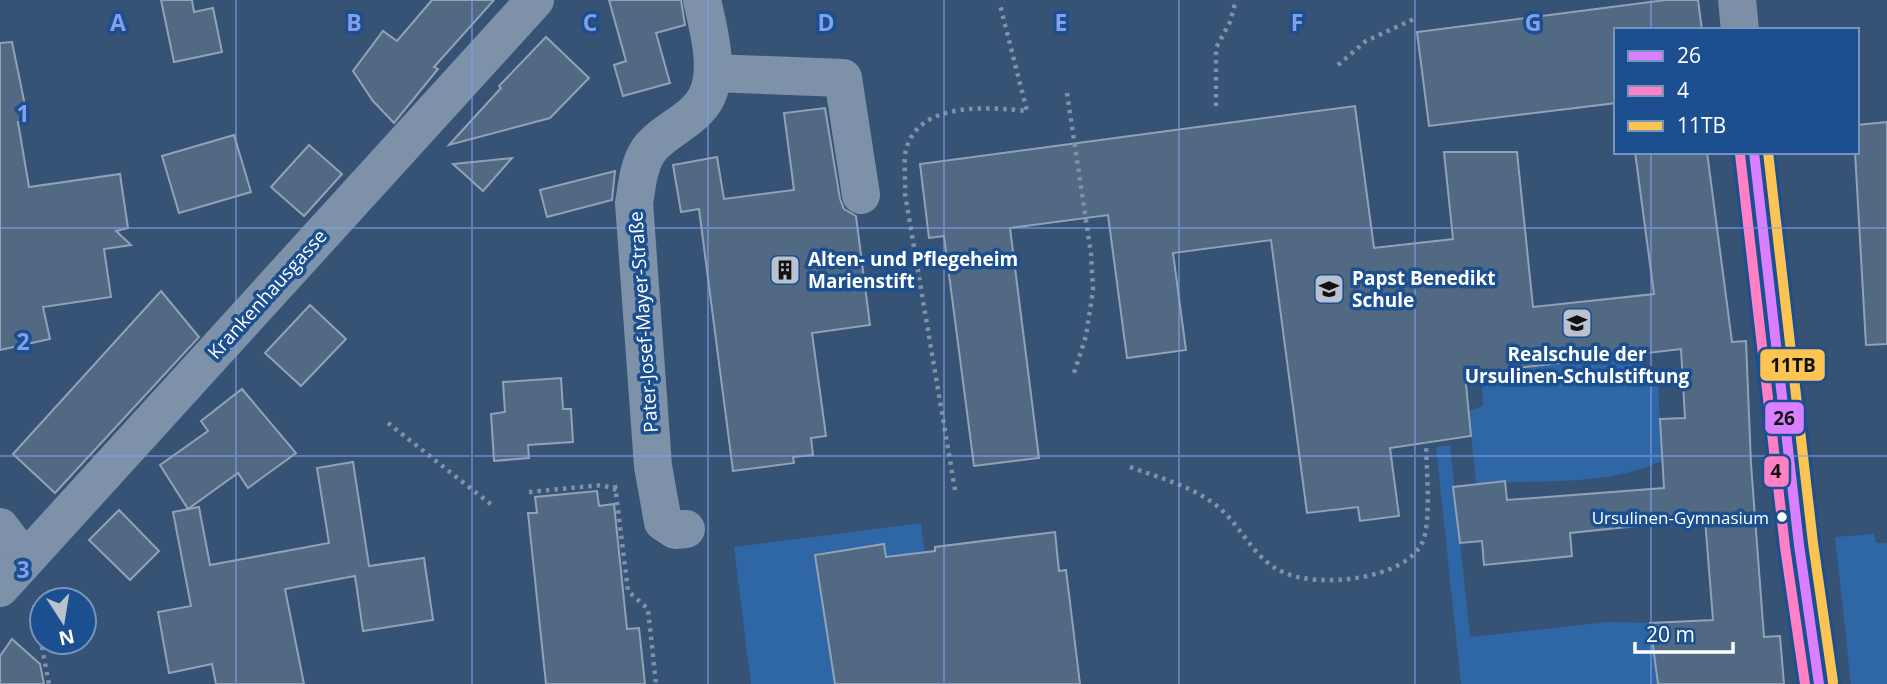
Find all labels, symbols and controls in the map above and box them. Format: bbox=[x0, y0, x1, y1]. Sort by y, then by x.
text: A bbox=[110, 6, 126, 38]
text: B bbox=[346, 6, 362, 38]
text: C bbox=[583, 6, 597, 38]
text: D bbox=[817, 6, 835, 38]
text: E bbox=[1055, 6, 1067, 38]
text: F bbox=[1291, 6, 1303, 38]
text: G bbox=[1525, 6, 1541, 38]
legend bbox=[1614, 28, 1859, 154]
text: 26 bbox=[1677, 41, 1701, 69]
text: 4 bbox=[1677, 76, 1689, 104]
text: 1 bbox=[16, 97, 30, 129]
text: 11TB bbox=[1677, 111, 1726, 139]
street label: Pater-Josef-Mayer-Straße bbox=[622, 210, 664, 434]
street label: Krankenhausgasse bbox=[202, 223, 332, 365]
place label: Alten- und Pflegeheim Marienstift bbox=[808, 246, 1018, 294]
building icon: Alten- und Pflegeheim Marienstift bbox=[768, 253, 802, 287]
place label: Papst Benedikt Schule bbox=[1352, 265, 1496, 313]
school or university icon: Papst Benedikt Schule bbox=[1312, 272, 1346, 306]
school or university icon: Realschule der Ursulinen-Schulstiftung bbox=[1560, 306, 1594, 340]
text: 2 bbox=[16, 325, 30, 357]
place label: Realschule der Ursulinen-Schulstiftung bbox=[1465, 341, 1690, 389]
line badge: 11TB bbox=[1759, 348, 1826, 382]
text: 11TB bbox=[1770, 352, 1816, 378]
line badge: 26 bbox=[1764, 401, 1805, 435]
text: 26 bbox=[1773, 405, 1795, 431]
line badge: 4 bbox=[1763, 455, 1790, 488]
text: 4 bbox=[1771, 458, 1782, 484]
place label: Ursulinen-Gymnasium bbox=[1592, 506, 1769, 529]
marker: Ursulinen-Gymnasium bbox=[1775, 510, 1789, 524]
text: 3 bbox=[16, 553, 30, 585]
north arrow bbox=[28, 586, 98, 656]
scale bar bbox=[1635, 610, 1733, 654]
text: 20 m bbox=[1646, 620, 1695, 648]
text: N bbox=[56, 623, 77, 652]

